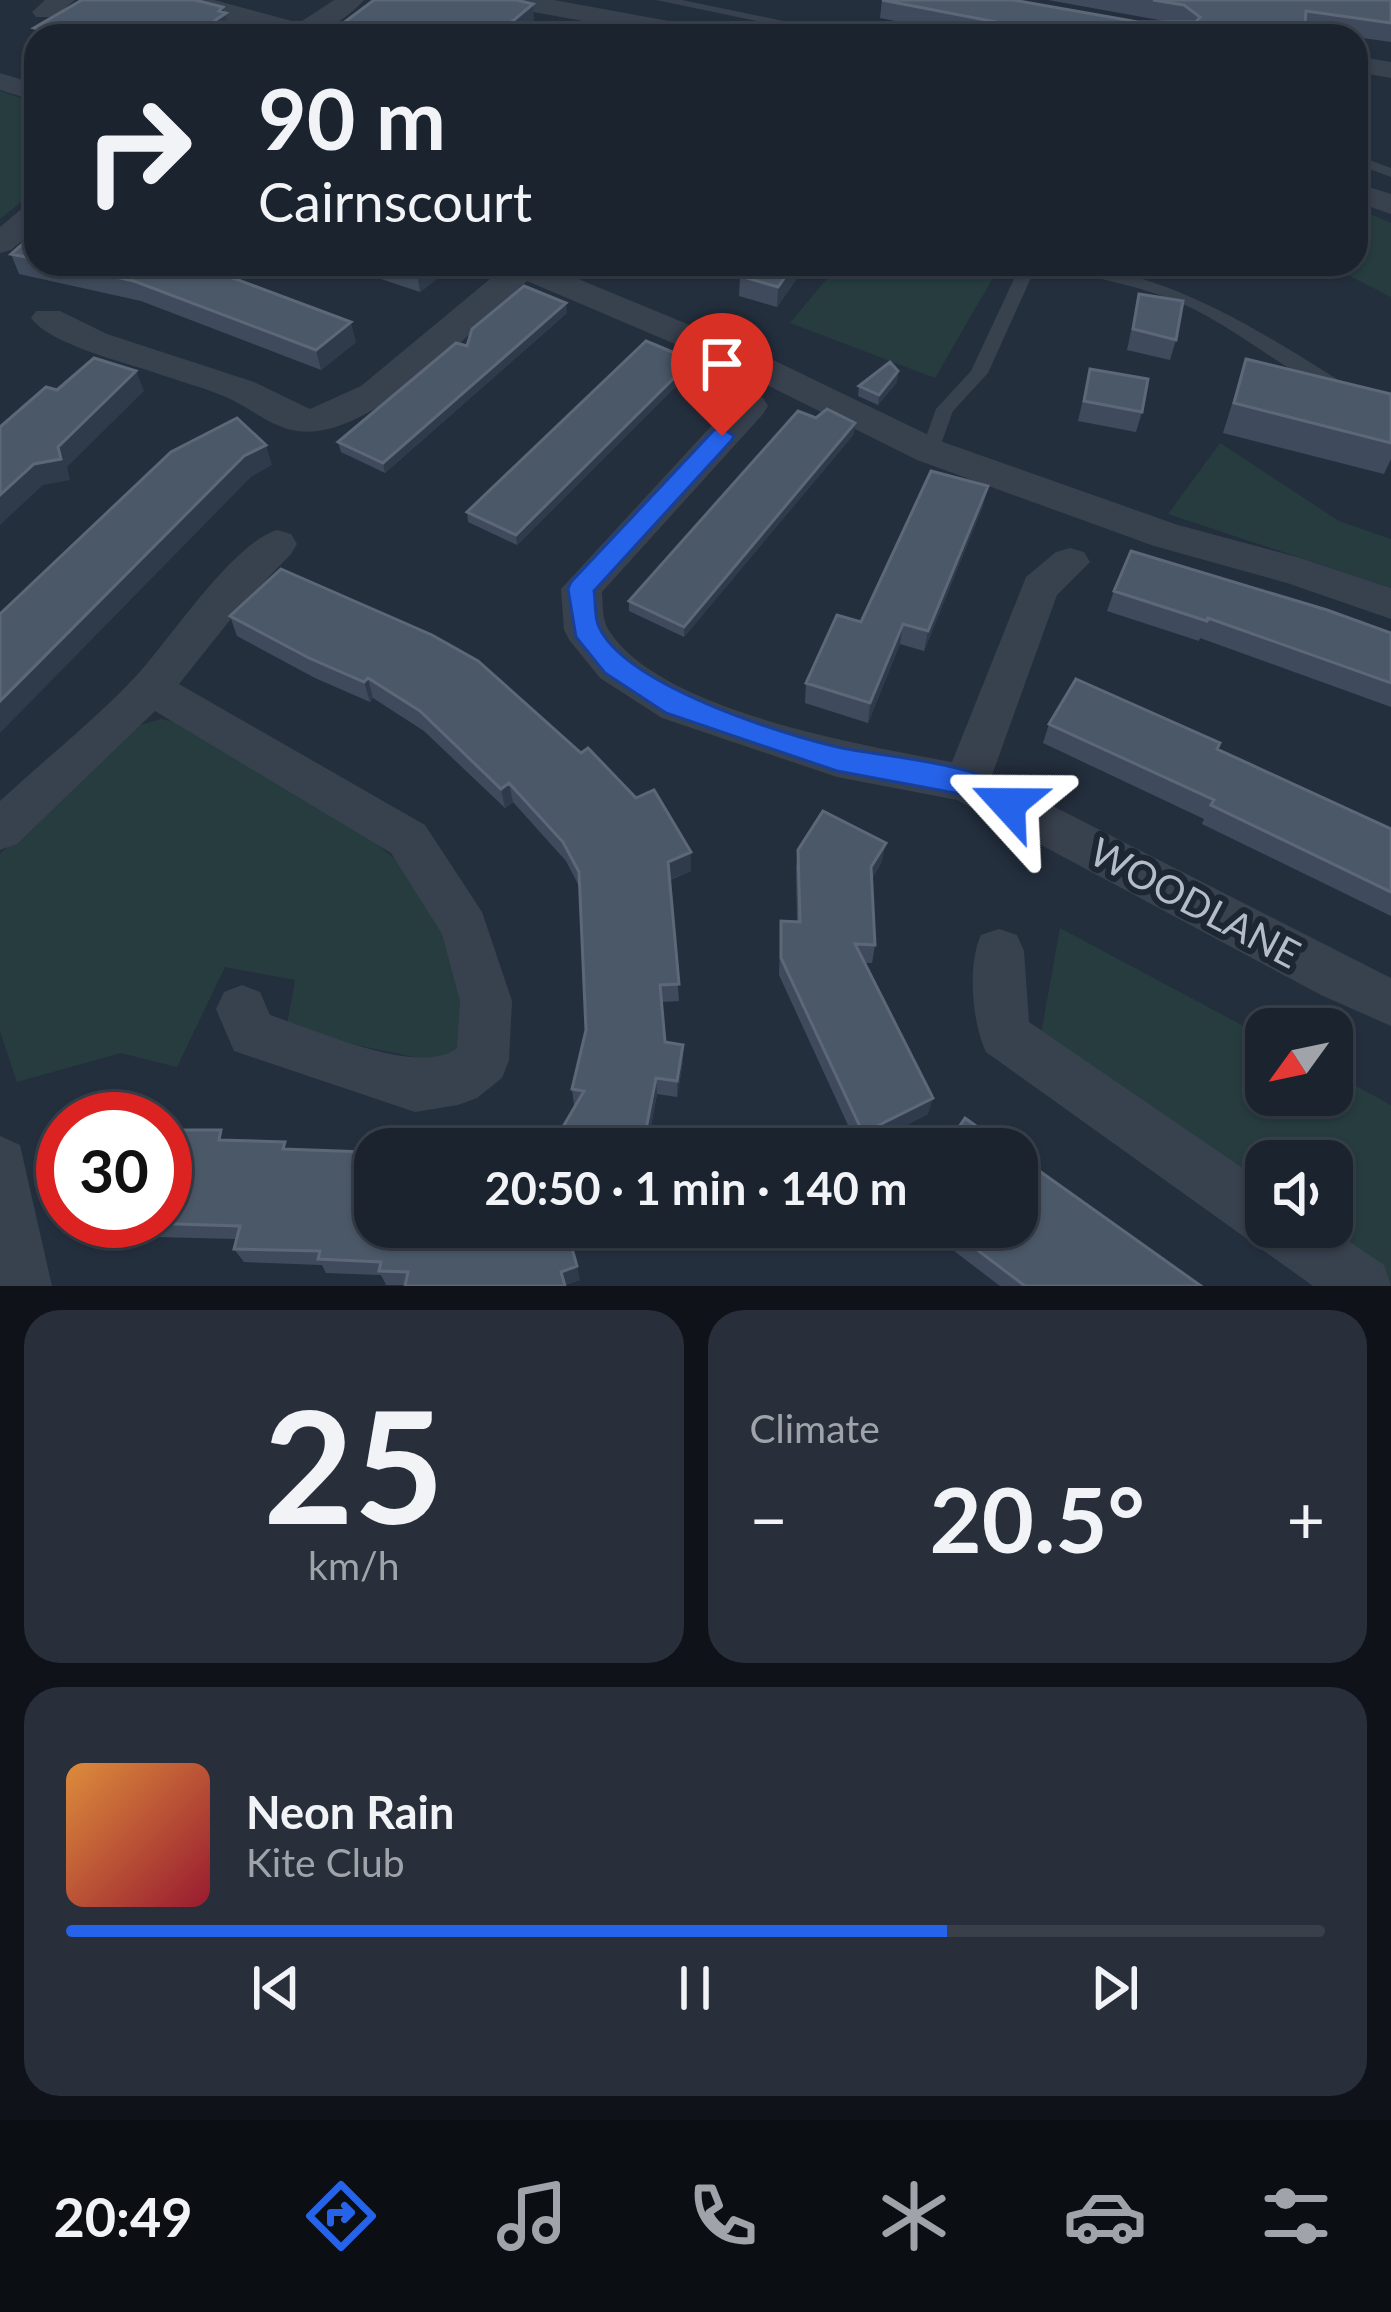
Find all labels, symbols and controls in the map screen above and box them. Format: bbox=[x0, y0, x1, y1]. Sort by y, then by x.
text: 90 m bbox=[258, 67, 446, 168]
icon: right bbox=[60, 72, 216, 228]
text: Cairnscourt bbox=[258, 169, 532, 234]
pin bbox=[671, 313, 773, 436]
icon: arrive bbox=[689, 331, 755, 397]
position arrow bbox=[945, 741, 1071, 867]
street label: WOODLANE bbox=[1083, 828, 1308, 977]
north arrow bbox=[1245, 1008, 1353, 1116]
map controls bbox=[1245, 1008, 1353, 1248]
speed limit sign: 30 bbox=[36, 1092, 192, 1248]
button: sound bbox=[1245, 1140, 1353, 1248]
text: 20:50 · 1 min · 140 m bbox=[485, 1161, 907, 1215]
text: 25 bbox=[263, 1370, 444, 1557]
text: Climate bbox=[750, 1405, 880, 1451]
text: 20.5° bbox=[930, 1464, 1145, 1572]
text: − bbox=[750, 1479, 788, 1558]
text: + bbox=[1287, 1479, 1325, 1558]
text: km/h bbox=[308, 1542, 399, 1588]
text: Neon Rain bbox=[246, 1785, 454, 1839]
text: Kite Club bbox=[246, 1839, 405, 1885]
icon: previous bbox=[243, 1955, 309, 2021]
icon: pause bbox=[662, 1955, 728, 2021]
icon: next bbox=[1082, 1955, 1148, 2021]
icon: directions bbox=[299, 2174, 383, 2258]
icon: music bbox=[490, 2174, 574, 2258]
icon: phone bbox=[681, 2174, 765, 2258]
icon: climate bbox=[872, 2174, 956, 2258]
icon: car bbox=[1063, 2174, 1147, 2258]
icon: filters bbox=[1254, 2174, 1338, 2258]
text: 20:49 bbox=[53, 2184, 193, 2249]

